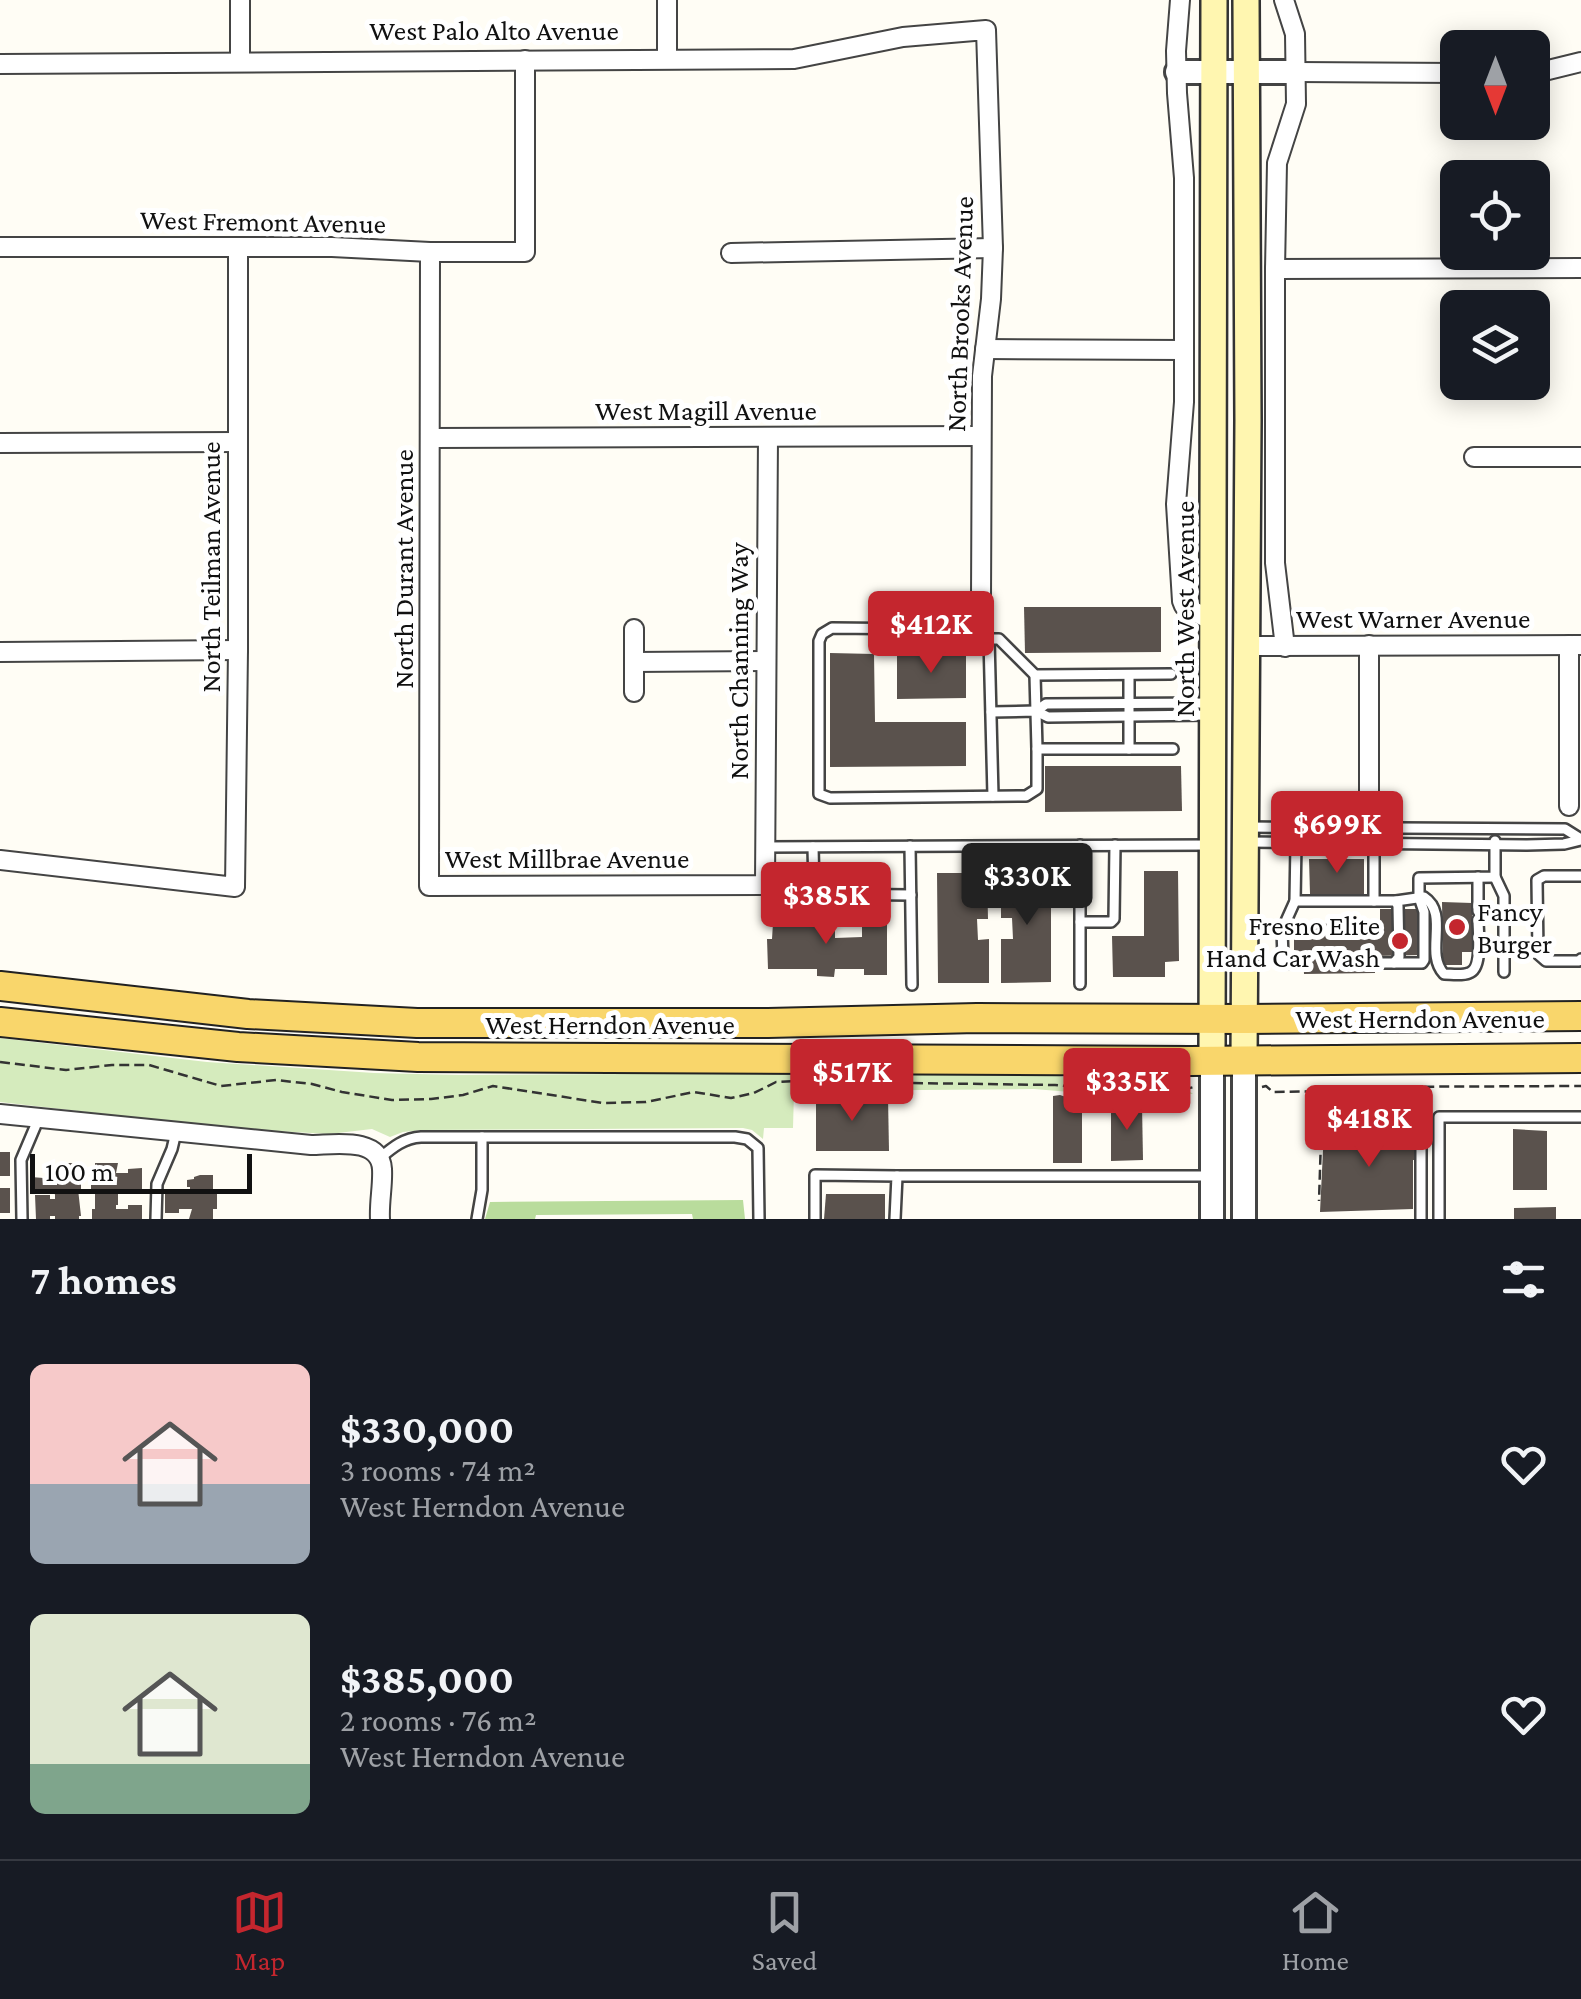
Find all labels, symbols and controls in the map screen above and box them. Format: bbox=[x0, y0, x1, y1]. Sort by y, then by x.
street label: West Palo Alto Avenue bbox=[369, 15, 619, 46]
north arrow bbox=[1440, 30, 1550, 140]
map controls bbox=[1440, 30, 1550, 400]
button: locate bbox=[1440, 160, 1550, 270]
street label: North Brooks Avenue bbox=[940, 196, 979, 433]
street label: West Fremont Avenue bbox=[140, 204, 386, 239]
button: layers bbox=[1440, 290, 1550, 400]
street label: West Magill Avenue bbox=[595, 395, 817, 426]
street label: North Teilman Avenue bbox=[195, 442, 226, 693]
street label: North Durant Avenue bbox=[388, 449, 419, 689]
street label: North West Avenue bbox=[1169, 501, 1200, 717]
street label: North Channing Way bbox=[723, 541, 754, 780]
pin: $412K bbox=[861, 591, 1001, 676]
street label: West Warner Avenue bbox=[1296, 603, 1530, 634]
text: $412K bbox=[890, 605, 972, 641]
pin: $699K bbox=[1267, 791, 1407, 876]
text: $699K bbox=[1293, 805, 1381, 841]
street label: West Millbrae Avenue bbox=[445, 843, 689, 874]
pin: $330K bbox=[957, 843, 1097, 928]
text: $330K bbox=[984, 857, 1070, 893]
pin: $385K bbox=[756, 862, 896, 947]
text: $385K bbox=[783, 876, 869, 912]
place label: Fancy Burger bbox=[1477, 896, 1552, 959]
place label: Fresno Elite Hand Car Wash bbox=[1206, 910, 1380, 973]
marker: Fancy Burger bbox=[1446, 916, 1468, 938]
marker: Fresno Elite Hand Car Wash bbox=[1389, 930, 1411, 952]
street label: West Herndon Avenue bbox=[1295, 1003, 1545, 1034]
street label: West Herndon Avenue bbox=[485, 1009, 735, 1040]
pin: $517K bbox=[782, 1039, 922, 1124]
pin: $335K bbox=[1057, 1048, 1197, 1133]
text: $517K bbox=[812, 1053, 892, 1089]
text: $335K bbox=[1085, 1062, 1169, 1098]
pin: $418K bbox=[1299, 1085, 1439, 1170]
text: $418K bbox=[1327, 1099, 1411, 1135]
scale bar bbox=[30, 1149, 252, 1194]
text: 100 m bbox=[45, 1156, 114, 1187]
icon: filters bbox=[1496, 1252, 1551, 1307]
text: 7 homes bbox=[30, 1256, 177, 1303]
icon: home bbox=[110, 1404, 230, 1524]
text: $330,000 bbox=[340, 1405, 514, 1452]
icon: heart bbox=[1496, 1437, 1551, 1492]
text: 3 rooms · 74 m² bbox=[340, 1452, 536, 1488]
text: West Herndon Avenue bbox=[340, 1488, 625, 1524]
icon: home bbox=[110, 1654, 230, 1774]
text: $385,000 bbox=[340, 1655, 514, 1702]
icon: heart bbox=[1496, 1687, 1551, 1742]
text: 2 rooms · 76 m² bbox=[340, 1702, 537, 1738]
text: West Herndon Avenue bbox=[340, 1738, 625, 1774]
tab: Map bbox=[232, 1885, 287, 1976]
tab: Saved bbox=[752, 1885, 817, 1976]
tab: Home bbox=[1282, 1885, 1349, 1976]

